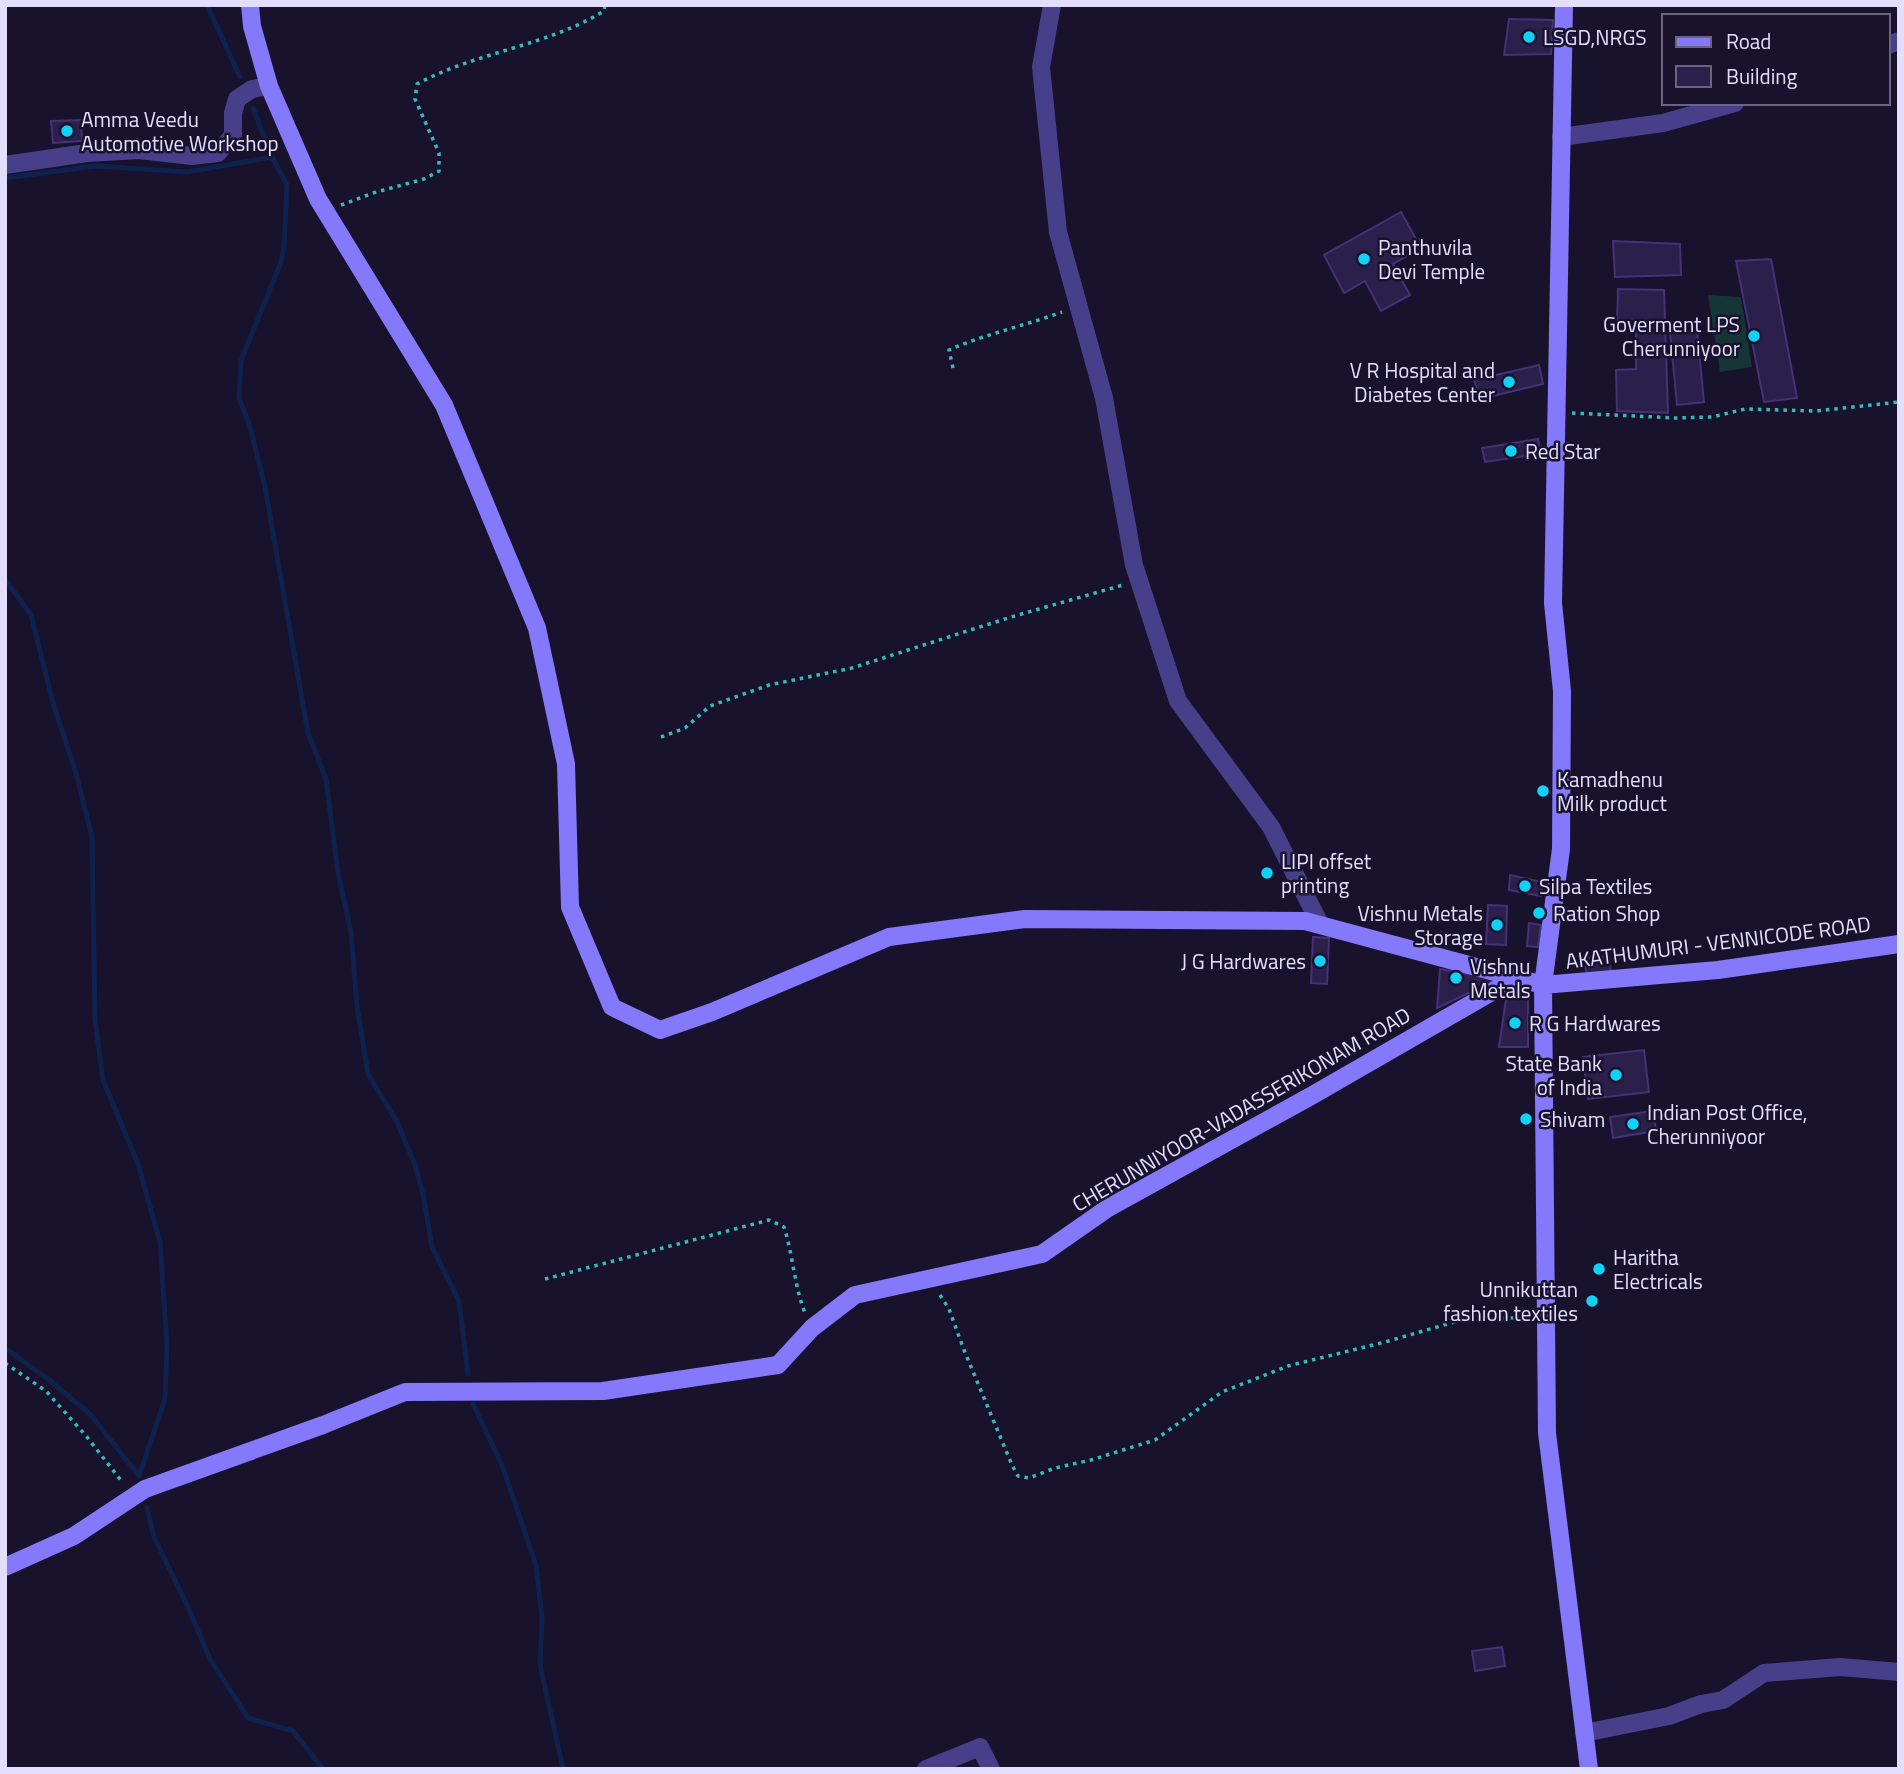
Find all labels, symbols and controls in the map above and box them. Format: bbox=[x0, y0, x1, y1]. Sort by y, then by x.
legend bbox=[1662, 14, 1890, 105]
place label: LSGD,NRGS bbox=[1543, 21, 1647, 53]
text: Road bbox=[1726, 25, 1771, 57]
marker: LSGD,NRGS bbox=[1521, 29, 1537, 45]
text: Building bbox=[1726, 60, 1798, 92]
place label: Amma Veedu Automotive Workshop bbox=[81, 103, 279, 159]
marker: Amma Veedu Automotive Workshop bbox=[59, 123, 75, 139]
place label: Panthuvila Devi Temple bbox=[1378, 231, 1485, 287]
marker: Panthuvila Devi Temple bbox=[1356, 251, 1372, 267]
place label: Goverment LPS Cherunniyoor bbox=[1603, 308, 1740, 364]
marker: Goverment LPS Cherunniyoor bbox=[1746, 328, 1762, 344]
place label: V R Hospital and Diabetes Center bbox=[1350, 354, 1495, 410]
marker: V R Hospital and Diabetes Center bbox=[1501, 374, 1517, 390]
place label: Red Star bbox=[1525, 435, 1600, 467]
marker: Red Star bbox=[1503, 443, 1519, 459]
place label: Kamadhenu Milk product bbox=[1557, 763, 1667, 819]
marker: Kamadhenu Milk product bbox=[1535, 783, 1551, 799]
place label: LIPI offset printing bbox=[1281, 845, 1372, 901]
marker: LIPI offset printing bbox=[1259, 865, 1275, 881]
place label: Silpa Textiles bbox=[1539, 870, 1652, 902]
marker: Silpa Textiles bbox=[1517, 878, 1533, 894]
place label: Vishnu Metals Storage bbox=[1358, 897, 1483, 953]
place label: Ration Shop bbox=[1553, 897, 1660, 929]
marker: Ration Shop bbox=[1531, 905, 1547, 921]
street label: AKATHUMURI - VENNICODE ROAD bbox=[1564, 907, 1872, 977]
marker: Vishnu Metals Storage bbox=[1489, 917, 1505, 933]
place label: J G Hardwares bbox=[1181, 945, 1306, 977]
place label: Vishnu Metals bbox=[1470, 950, 1531, 1006]
marker: J G Hardwares bbox=[1312, 953, 1328, 969]
marker: Vishnu Metals bbox=[1448, 970, 1464, 986]
street label: CHERUNNIYOOR-VADASSERIKONAM ROAD bbox=[1066, 999, 1416, 1219]
place label: R G Hardwares bbox=[1529, 1007, 1661, 1039]
marker: R G Hardwares bbox=[1507, 1015, 1523, 1031]
place label: State Bank of India bbox=[1506, 1047, 1602, 1103]
marker: State Bank of India bbox=[1608, 1067, 1624, 1083]
place label: Indian Post Office, Cherunniyoor bbox=[1647, 1096, 1807, 1152]
place label: Shivam bbox=[1540, 1103, 1605, 1135]
marker: Shivam bbox=[1518, 1111, 1534, 1127]
marker: Indian Post Office, Cherunniyoor bbox=[1625, 1116, 1641, 1132]
place label: Haritha Electricals bbox=[1613, 1241, 1703, 1297]
marker: Haritha Electricals bbox=[1591, 1261, 1607, 1277]
place label: Unnikuttan fashion textiles bbox=[1443, 1273, 1578, 1329]
marker: Unnikuttan fashion textiles bbox=[1584, 1293, 1600, 1309]

